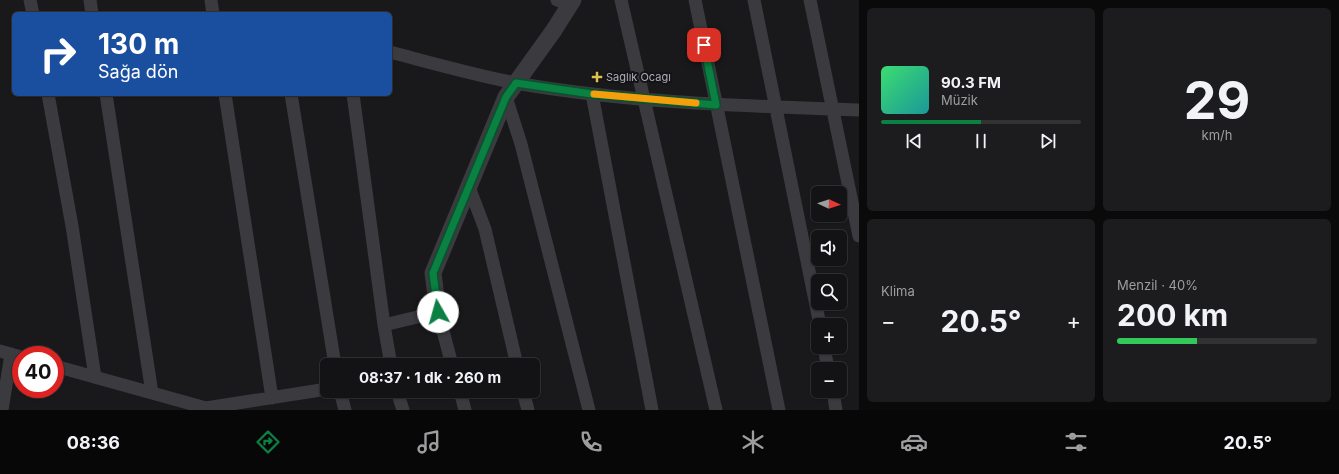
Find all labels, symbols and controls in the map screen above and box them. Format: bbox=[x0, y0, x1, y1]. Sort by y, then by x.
text: 130 m bbox=[98, 27, 179, 61]
icon: right bbox=[32, 28, 84, 80]
pin bbox=[687, 28, 721, 62]
icon: arrive bbox=[693, 34, 715, 56]
text: Sağa dön bbox=[98, 61, 178, 82]
text: 29 bbox=[1184, 69, 1250, 132]
place label: Saglık Ocagı bbox=[606, 70, 671, 84]
marker: Saglık Ocagı bbox=[591, 71, 603, 83]
text: 90.3 FM bbox=[941, 73, 1001, 92]
text: Müzik bbox=[941, 92, 978, 108]
text: km/h bbox=[1202, 127, 1232, 143]
icon: previous bbox=[903, 130, 925, 152]
icon: pause bbox=[970, 130, 992, 152]
icon: next bbox=[1037, 130, 1059, 152]
north arrow bbox=[811, 186, 847, 222]
map controls bbox=[811, 186, 847, 398]
button: sound bbox=[811, 230, 847, 266]
button: search bbox=[811, 274, 847, 310]
text: Menzil · 40% bbox=[1117, 277, 1198, 293]
text: Klima bbox=[881, 283, 915, 299]
position arrow bbox=[417, 291, 459, 333]
text: 200 km bbox=[1117, 297, 1228, 333]
text: 20.5° bbox=[941, 303, 1021, 339]
text: − bbox=[881, 308, 896, 334]
text: + bbox=[1066, 308, 1081, 334]
button: + bbox=[811, 318, 847, 354]
speed limit sign: 40 bbox=[12, 346, 64, 398]
button: − bbox=[811, 362, 847, 398]
text: 08:37 · 1 dk · 260 m bbox=[359, 368, 501, 387]
icon: directions bbox=[254, 428, 282, 456]
icon: music bbox=[415, 428, 443, 456]
icon: phone bbox=[577, 428, 605, 456]
icon: climate bbox=[739, 428, 767, 456]
icon: car bbox=[900, 428, 928, 456]
icon: filters bbox=[1062, 428, 1090, 456]
text: 08:36 bbox=[67, 432, 120, 453]
text: 20.5° bbox=[1224, 432, 1272, 453]

